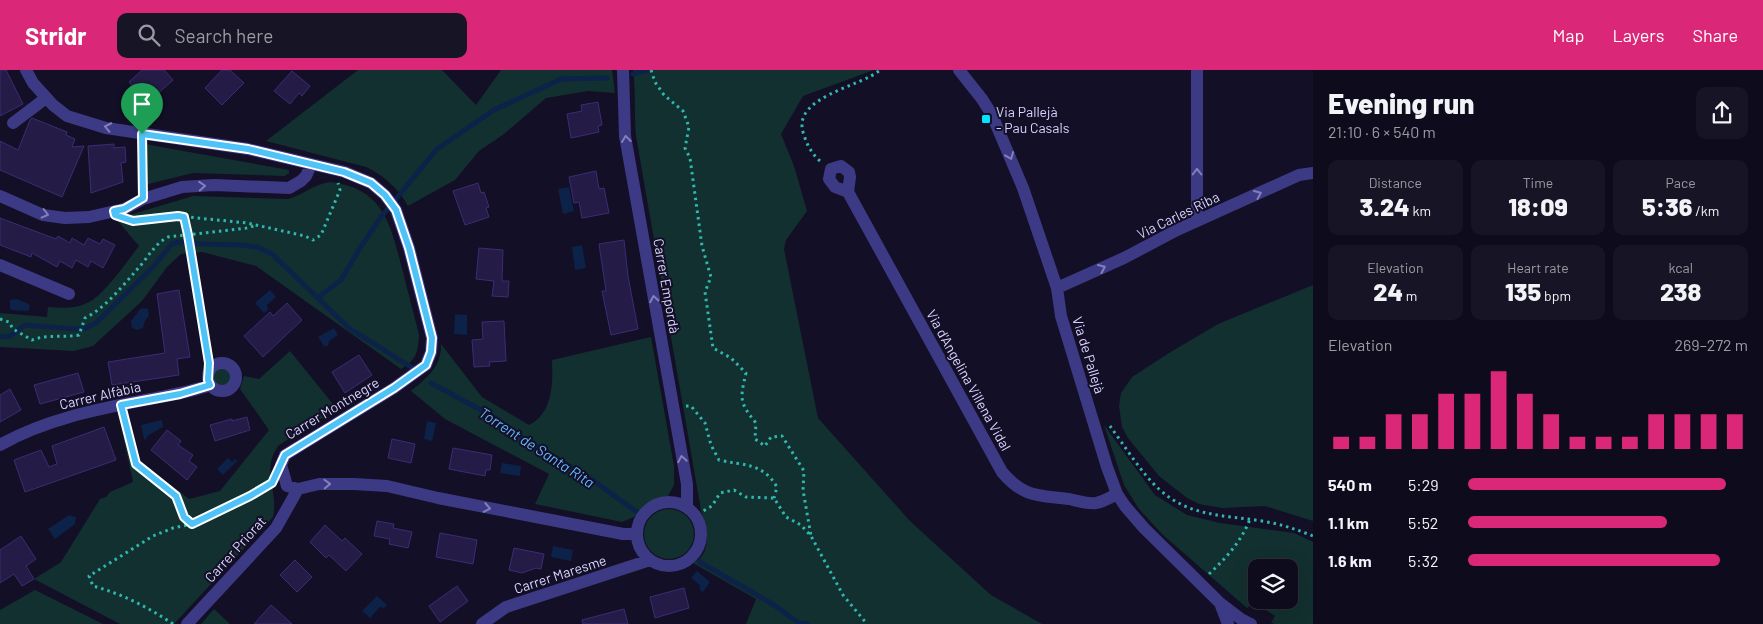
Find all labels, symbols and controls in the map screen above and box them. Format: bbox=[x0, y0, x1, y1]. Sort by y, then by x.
search box bbox=[117, 13, 467, 58]
text: Stridr bbox=[25, 21, 87, 50]
icon: search bbox=[135, 21, 163, 49]
text: Search here bbox=[175, 24, 273, 47]
text: Map bbox=[1552, 24, 1584, 46]
text: Layers bbox=[1612, 24, 1665, 46]
text: Share bbox=[1693, 24, 1738, 46]
pin bbox=[121, 83, 163, 134]
text: Evening run bbox=[1328, 86, 1474, 120]
button: share bbox=[1696, 87, 1748, 139]
icon: arrive bbox=[128, 90, 156, 118]
place label: Via Pallejà - Pau Casals bbox=[996, 103, 1070, 136]
marker: Via Pallejà - Pau Casals bbox=[980, 113, 992, 125]
text: 21:10 · 6 × 540 m bbox=[1328, 122, 1436, 141]
one-way arrow bbox=[103, 123, 112, 133]
one-way arrow bbox=[621, 134, 632, 142]
one-way arrow bbox=[1005, 152, 1015, 160]
one-way arrow bbox=[1192, 168, 1202, 176]
text: Distance bbox=[1369, 174, 1422, 191]
text: Time bbox=[1523, 174, 1553, 191]
text: Pace bbox=[1666, 174, 1696, 191]
one-way arrow bbox=[198, 180, 206, 191]
street label: Via Carles Riba bbox=[1134, 188, 1222, 242]
one-way arrow bbox=[1253, 189, 1262, 200]
text: 3.24 bbox=[1360, 191, 1410, 221]
text: 18:09 bbox=[1508, 191, 1568, 221]
text: 5:36 bbox=[1642, 191, 1692, 221]
text: km bbox=[1410, 202, 1431, 219]
text: /km bbox=[1692, 202, 1719, 219]
one-way arrow bbox=[41, 208, 50, 219]
street label: Carrer Empordà bbox=[650, 237, 684, 335]
text: Elevation bbox=[1367, 259, 1424, 276]
text: Heart rate bbox=[1507, 259, 1569, 276]
text: kcal bbox=[1668, 259, 1693, 276]
one-way arrow bbox=[1097, 264, 1106, 274]
text: 24 bbox=[1373, 276, 1403, 306]
text: 135 bbox=[1505, 276, 1541, 306]
text: 238 bbox=[1660, 276, 1701, 306]
text: m bbox=[1403, 287, 1417, 304]
text: bpm bbox=[1541, 287, 1571, 304]
one-way arrow bbox=[649, 294, 659, 303]
street label: Via d'Angelina Villena Vidal bbox=[923, 306, 1015, 454]
street label: Via de Pallejà bbox=[1069, 314, 1109, 396]
text: Elevation bbox=[1328, 335, 1392, 354]
text: 269–272 m bbox=[1674, 335, 1748, 354]
street label: Carrer Montnegre bbox=[282, 373, 382, 443]
street label: Carrer Alfàbia bbox=[58, 377, 142, 413]
water label: Torrent de Santa Rita bbox=[476, 403, 598, 491]
one-way arrow bbox=[678, 454, 688, 463]
text: 540 m bbox=[1328, 475, 1372, 494]
text: 5:29 bbox=[1408, 475, 1439, 494]
one-way arrow bbox=[324, 479, 332, 490]
one-way arrow bbox=[483, 502, 492, 513]
street label: Carrer Priorat bbox=[201, 513, 269, 585]
text: 1.1 km bbox=[1328, 513, 1369, 532]
text: 5:52 bbox=[1408, 513, 1438, 532]
street label: Carrer Maresme bbox=[512, 551, 608, 597]
text: 1.6 km bbox=[1328, 551, 1372, 570]
text: 5:32 bbox=[1408, 551, 1438, 570]
map controls bbox=[1248, 559, 1298, 609]
button: layers bbox=[1248, 559, 1298, 609]

